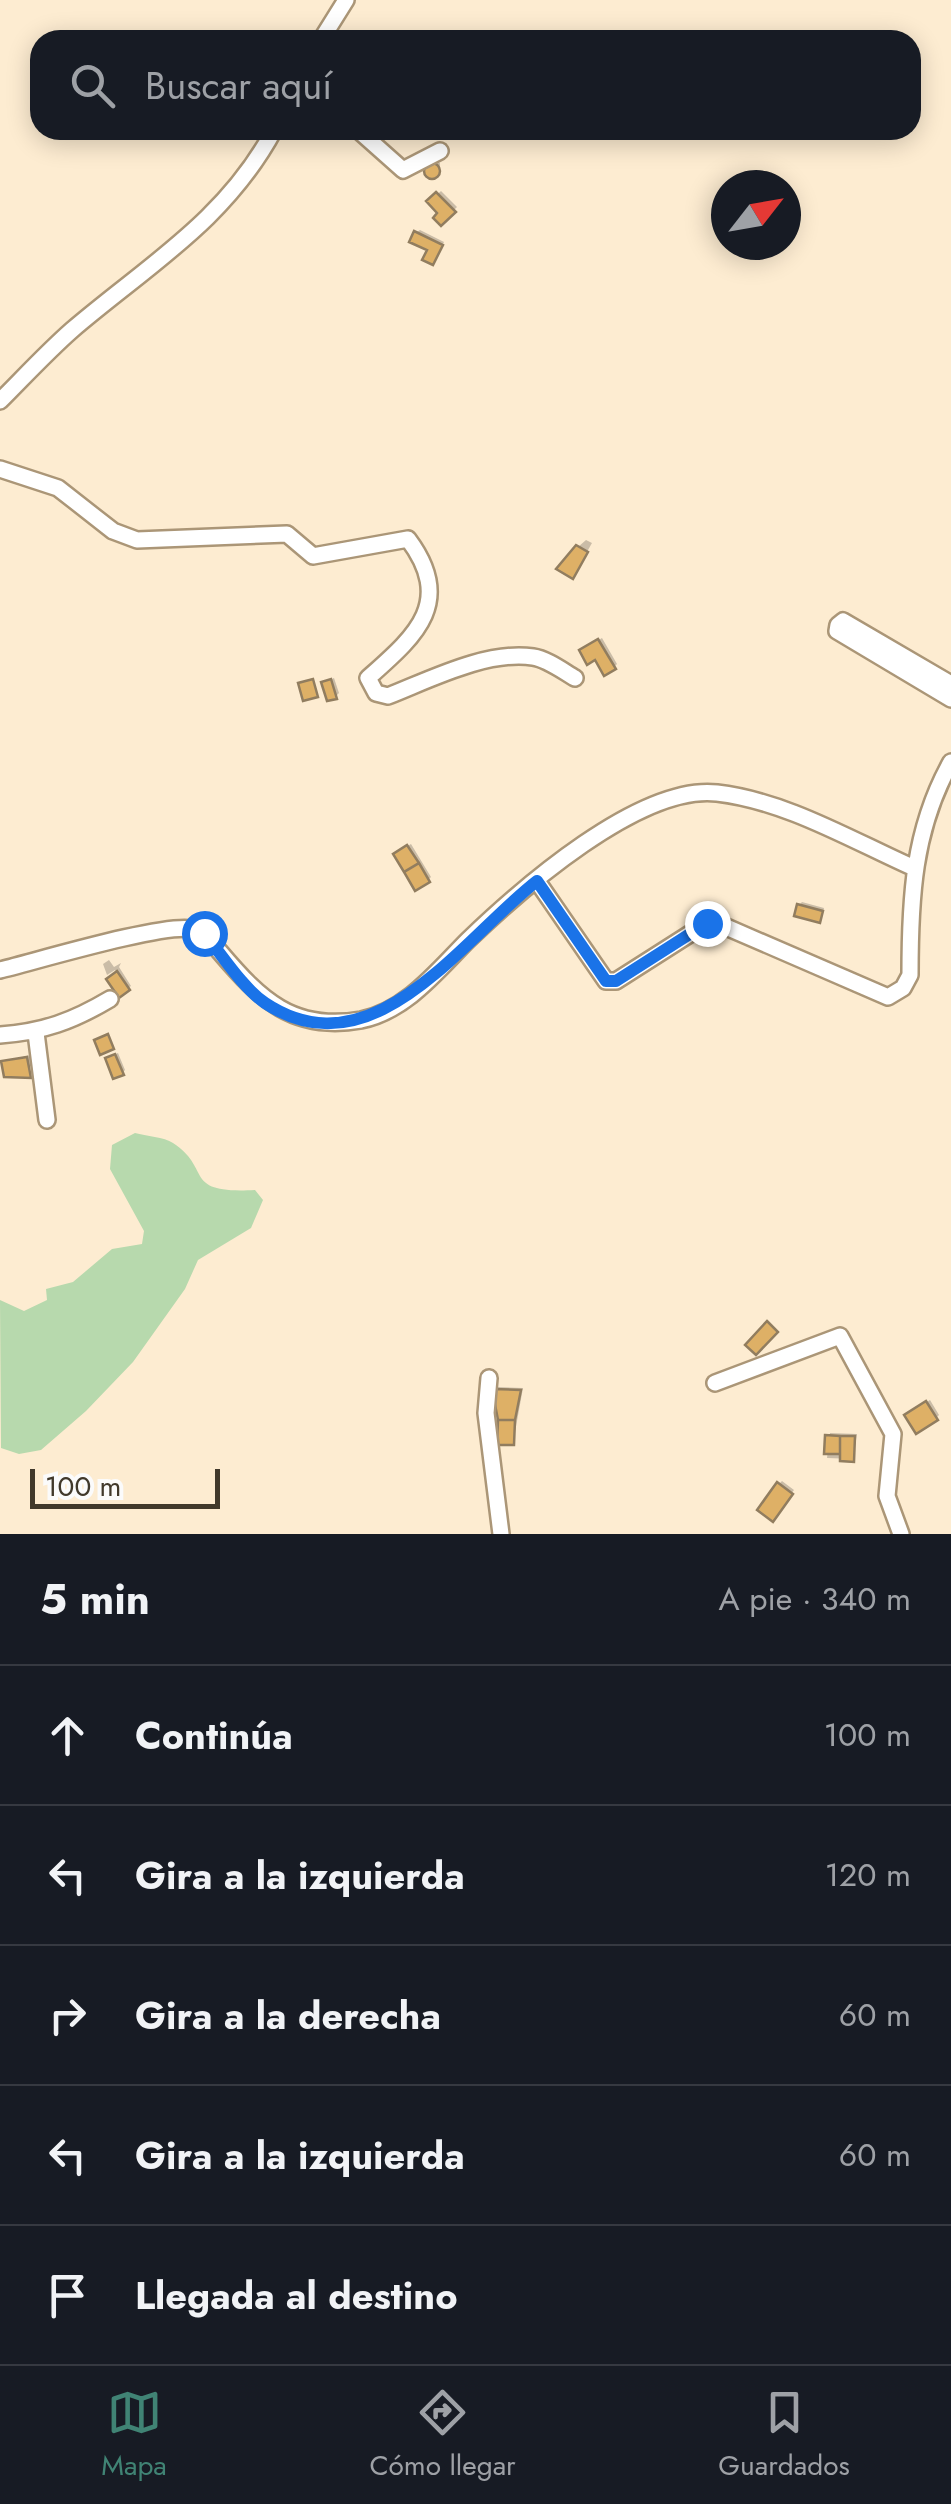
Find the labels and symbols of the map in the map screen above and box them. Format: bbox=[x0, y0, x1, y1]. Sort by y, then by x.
north arrow bbox=[711, 170, 801, 260]
route end bbox=[685, 901, 731, 947]
route start bbox=[182, 911, 228, 957]
scale bar bbox=[30, 1464, 220, 1508]

